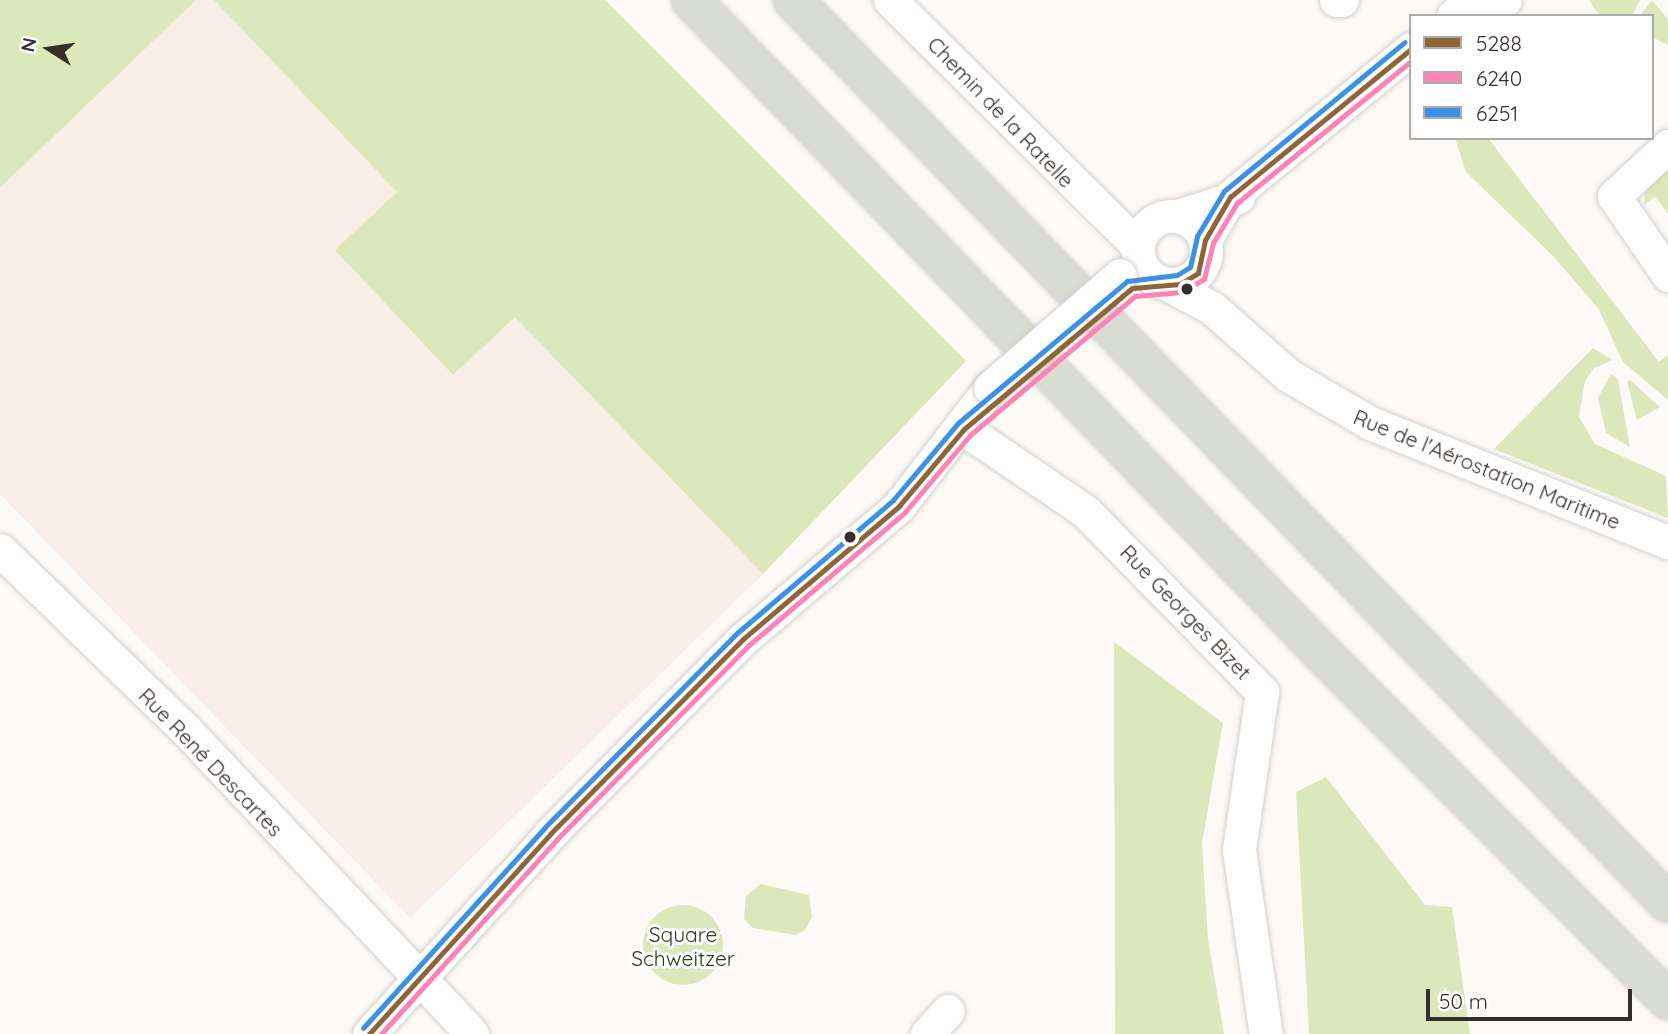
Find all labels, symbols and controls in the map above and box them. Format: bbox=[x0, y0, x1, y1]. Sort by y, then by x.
north arrow bbox=[14, 14, 84, 84]
legend bbox=[1409, 14, 1654, 140]
text: 5288 bbox=[1476, 30, 1522, 56]
street label: Chemin de la Ratelle bbox=[923, 31, 1079, 193]
text: N bbox=[15, 35, 42, 54]
text: 6240 bbox=[1476, 65, 1522, 91]
text: 6251 bbox=[1476, 100, 1518, 126]
unlabelled marker bbox=[1180, 282, 1194, 296]
street label: Rue de l'Aérostation Maritime bbox=[1350, 404, 1624, 534]
unlabelled marker bbox=[843, 530, 857, 544]
street label: Rue Georges Bizet bbox=[1115, 539, 1257, 685]
street label: Rue René Descartes bbox=[134, 683, 288, 841]
park label: Square Schweitzer bbox=[631, 921, 735, 971]
scale bar bbox=[1430, 974, 1636, 1018]
text: 50 m bbox=[1439, 988, 1488, 1014]

